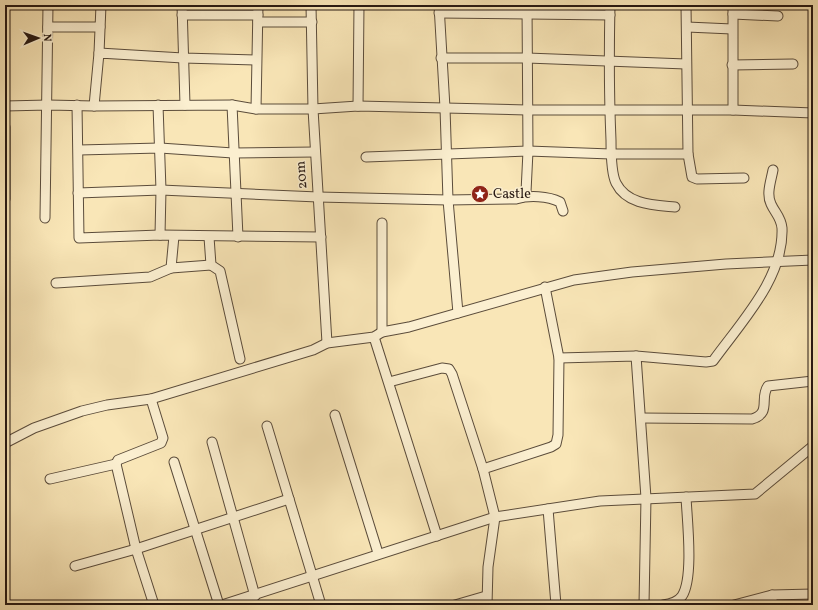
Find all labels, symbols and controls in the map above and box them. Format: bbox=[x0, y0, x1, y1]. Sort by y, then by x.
north arrow bbox=[18, 18, 58, 58]
text: N bbox=[39, 33, 54, 42]
street label: 20m bbox=[292, 160, 312, 190]
place icon: Castle bbox=[470, 184, 490, 204]
place label: Castle bbox=[493, 185, 531, 204]

